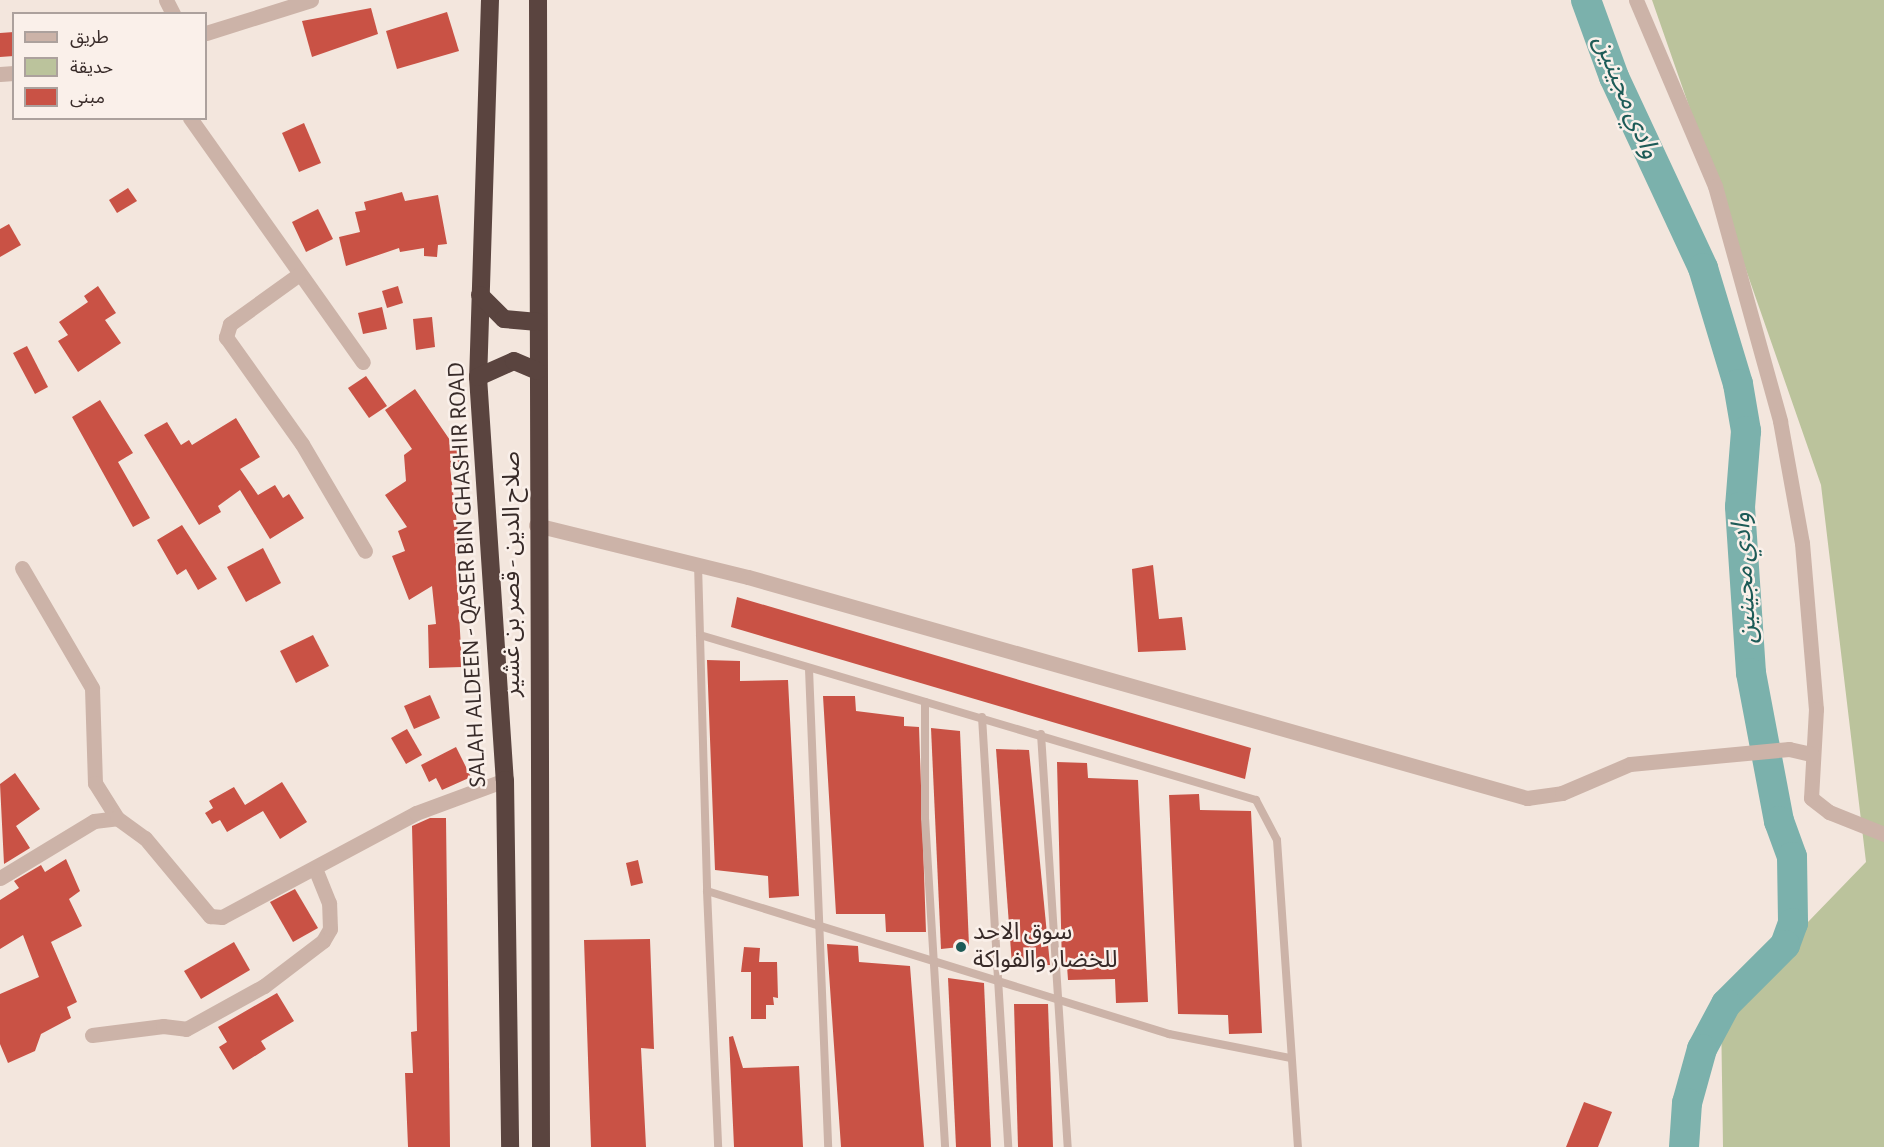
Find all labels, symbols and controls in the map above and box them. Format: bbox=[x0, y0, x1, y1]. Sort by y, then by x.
legend bbox=[12, 12, 207, 120]
text: طريق bbox=[70, 29, 109, 47]
water label: وادي مجينين bbox=[1586, 30, 1666, 164]
text: حديقة bbox=[70, 59, 113, 77]
text: مبنى bbox=[70, 89, 105, 107]
street label: SALAH ALDEEN - QASER BIN GHASHIR ROAD bbox=[442, 362, 494, 788]
street label: صلاح الدين - قصر بن غشير bbox=[499, 451, 527, 697]
water label: وادي مجينين bbox=[1726, 512, 1764, 644]
place label: سوق الاحد للخضار والفواكة bbox=[973, 919, 1117, 975]
marker: سوق الاحد للخضار والفواكة bbox=[954, 940, 968, 954]

